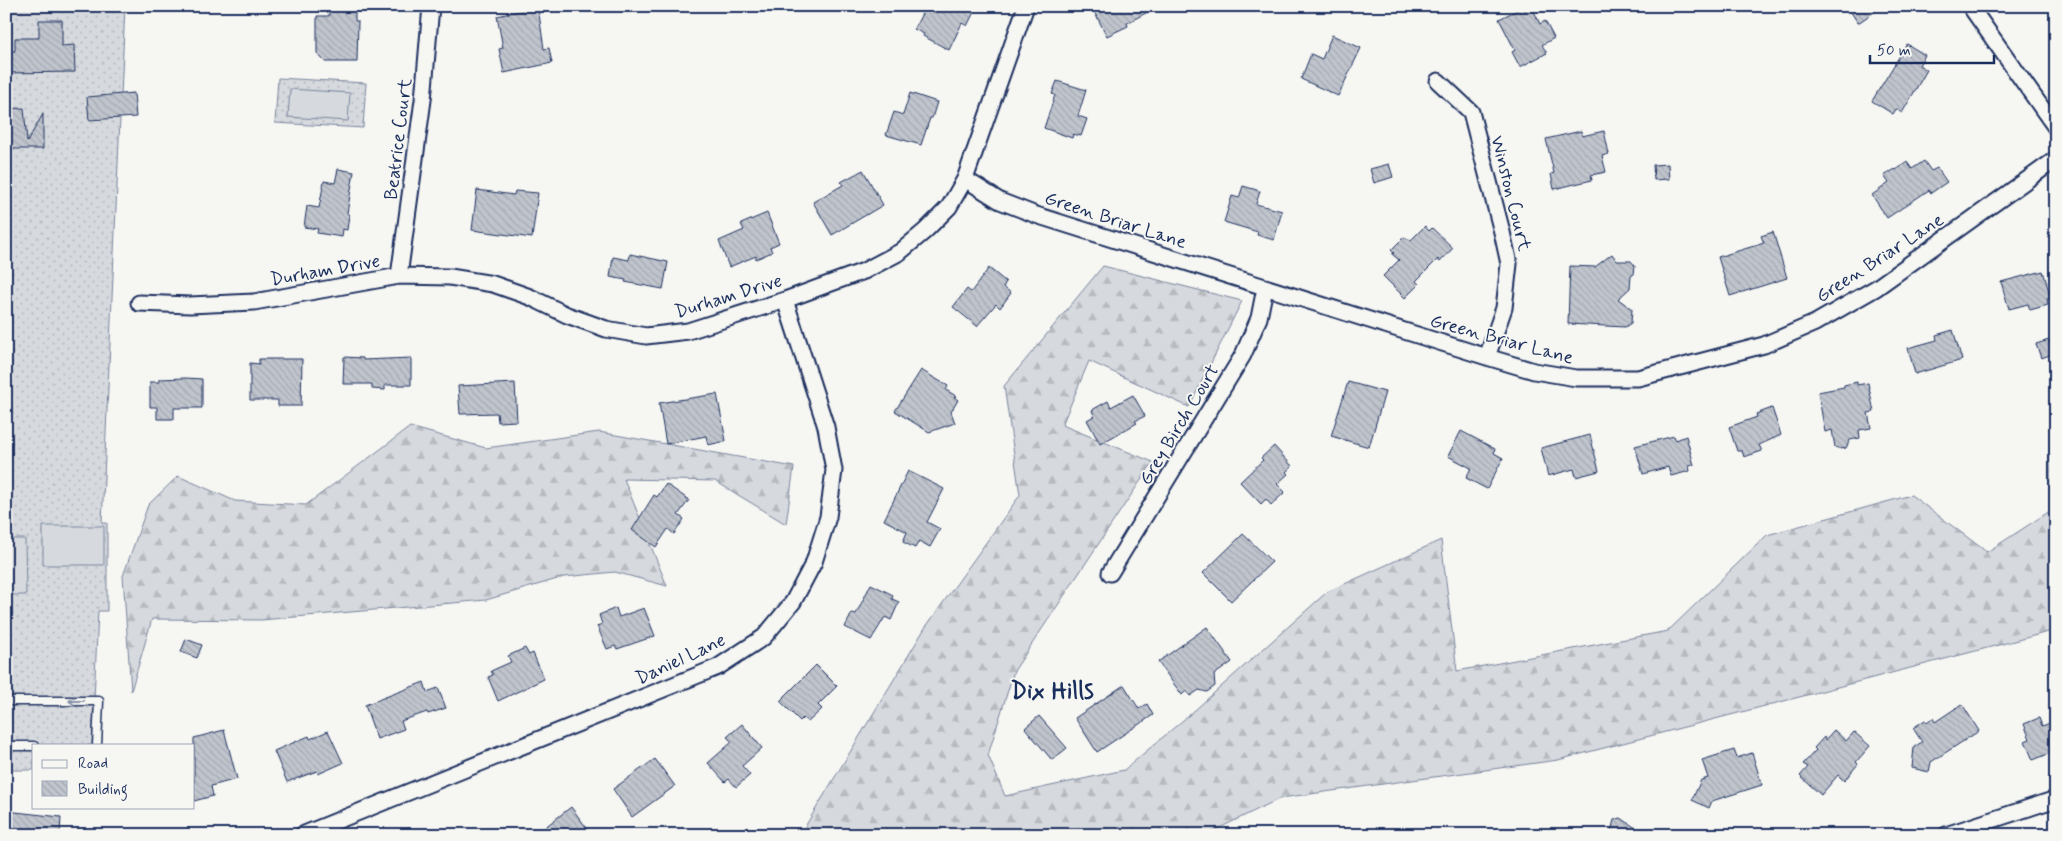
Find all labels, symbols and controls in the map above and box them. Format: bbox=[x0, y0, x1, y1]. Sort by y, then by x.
scale bar bbox=[1870, 32, 1993, 64]
text: 50 m bbox=[1877, 41, 1911, 61]
street label: Beatrice Court bbox=[379, 77, 418, 201]
street label: Winston Court bbox=[1484, 133, 1537, 254]
street label: Green Briar Lane bbox=[1041, 186, 1190, 255]
street label: Green Briar Lane bbox=[1811, 208, 1949, 309]
street label: Durham Drive bbox=[268, 249, 382, 292]
street label: Durham Drive bbox=[672, 268, 785, 325]
street label: Green Briar Lane bbox=[1427, 308, 1576, 371]
street label: Grey Birch Court bbox=[1133, 360, 1225, 490]
street label: Daniel Lane bbox=[632, 628, 730, 691]
district label: Dix Hills bbox=[1010, 676, 1094, 707]
one-way arrow bbox=[68, 696, 84, 706]
legend bbox=[32, 744, 195, 808]
text: Road bbox=[78, 754, 108, 774]
text: Building bbox=[78, 780, 128, 801]

